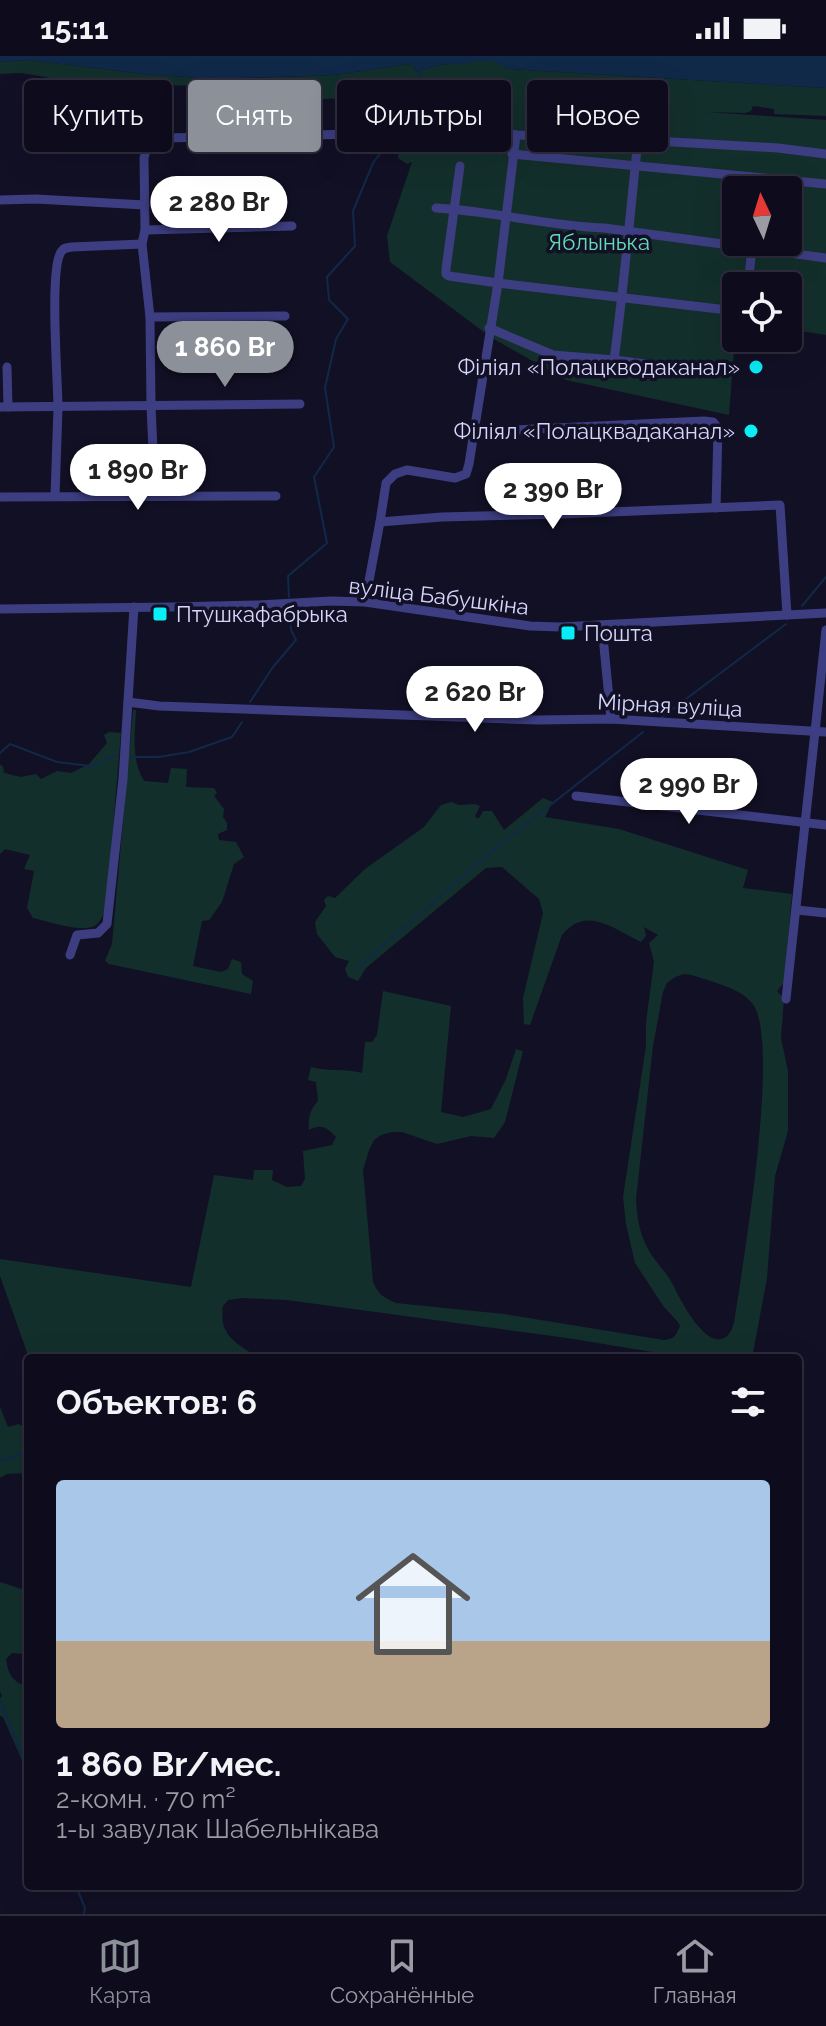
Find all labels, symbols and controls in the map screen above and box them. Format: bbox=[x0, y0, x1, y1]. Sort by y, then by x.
text: 15:11 bbox=[40, 11, 109, 46]
chip: Купить bbox=[24, 80, 172, 152]
chip: Снять bbox=[188, 80, 321, 152]
chip: Фильтры bbox=[337, 80, 511, 152]
chip: Новое bbox=[527, 80, 668, 152]
pin: 2 280 Br bbox=[136, 176, 302, 244]
north arrow bbox=[722, 176, 802, 256]
map controls bbox=[722, 176, 802, 352]
text: 2 280 Br bbox=[168, 187, 270, 217]
park label: Яблынька bbox=[548, 229, 650, 255]
button: locate bbox=[722, 272, 802, 352]
pin: 1 860 Br bbox=[142, 321, 308, 389]
text: 1 860 Br bbox=[175, 332, 275, 362]
place label: Філіял «Полацкводаканал» bbox=[457, 354, 740, 380]
marker: Філіял «Полацкводаканал» bbox=[747, 358, 765, 376]
place label: Філіял «Полацквадаканал» bbox=[454, 418, 735, 444]
marker: Філіял «Полацквадаканал» bbox=[742, 422, 760, 440]
pin: 1 890 Br bbox=[55, 444, 221, 512]
text: 1 890 Br bbox=[88, 455, 188, 485]
pin: 2 390 Br bbox=[470, 463, 636, 531]
text: 2 390 Br bbox=[503, 474, 603, 504]
street label: вуліца Бабушкіна bbox=[347, 572, 531, 620]
place label: Птушкафабрыка bbox=[176, 601, 348, 627]
marker: Птушкафабрыка bbox=[151, 605, 169, 623]
place label: Пошта bbox=[584, 620, 653, 646]
marker: Пошта bbox=[559, 624, 577, 642]
pin: 2 620 Br bbox=[392, 666, 558, 734]
text: 2 620 Br bbox=[424, 677, 526, 707]
street label: Мірная вуліца bbox=[597, 688, 743, 722]
pin: 2 990 Br bbox=[606, 758, 772, 826]
text: 2 990 Br bbox=[638, 769, 740, 799]
icon: filters bbox=[726, 1380, 770, 1424]
text: Объектов: 6 bbox=[56, 1382, 257, 1422]
icon: home bbox=[341, 1532, 485, 1676]
text: 1 860 Br/мес. bbox=[56, 1744, 282, 1784]
text: 2-комн. · 70 m² bbox=[56, 1784, 236, 1814]
text: 1-ы завулак Шабельнікава bbox=[56, 1814, 379, 1844]
tab: Карта bbox=[89, 1934, 151, 2008]
tab: Сохранённые bbox=[330, 1934, 474, 2008]
tab: Главная bbox=[653, 1934, 737, 2008]

